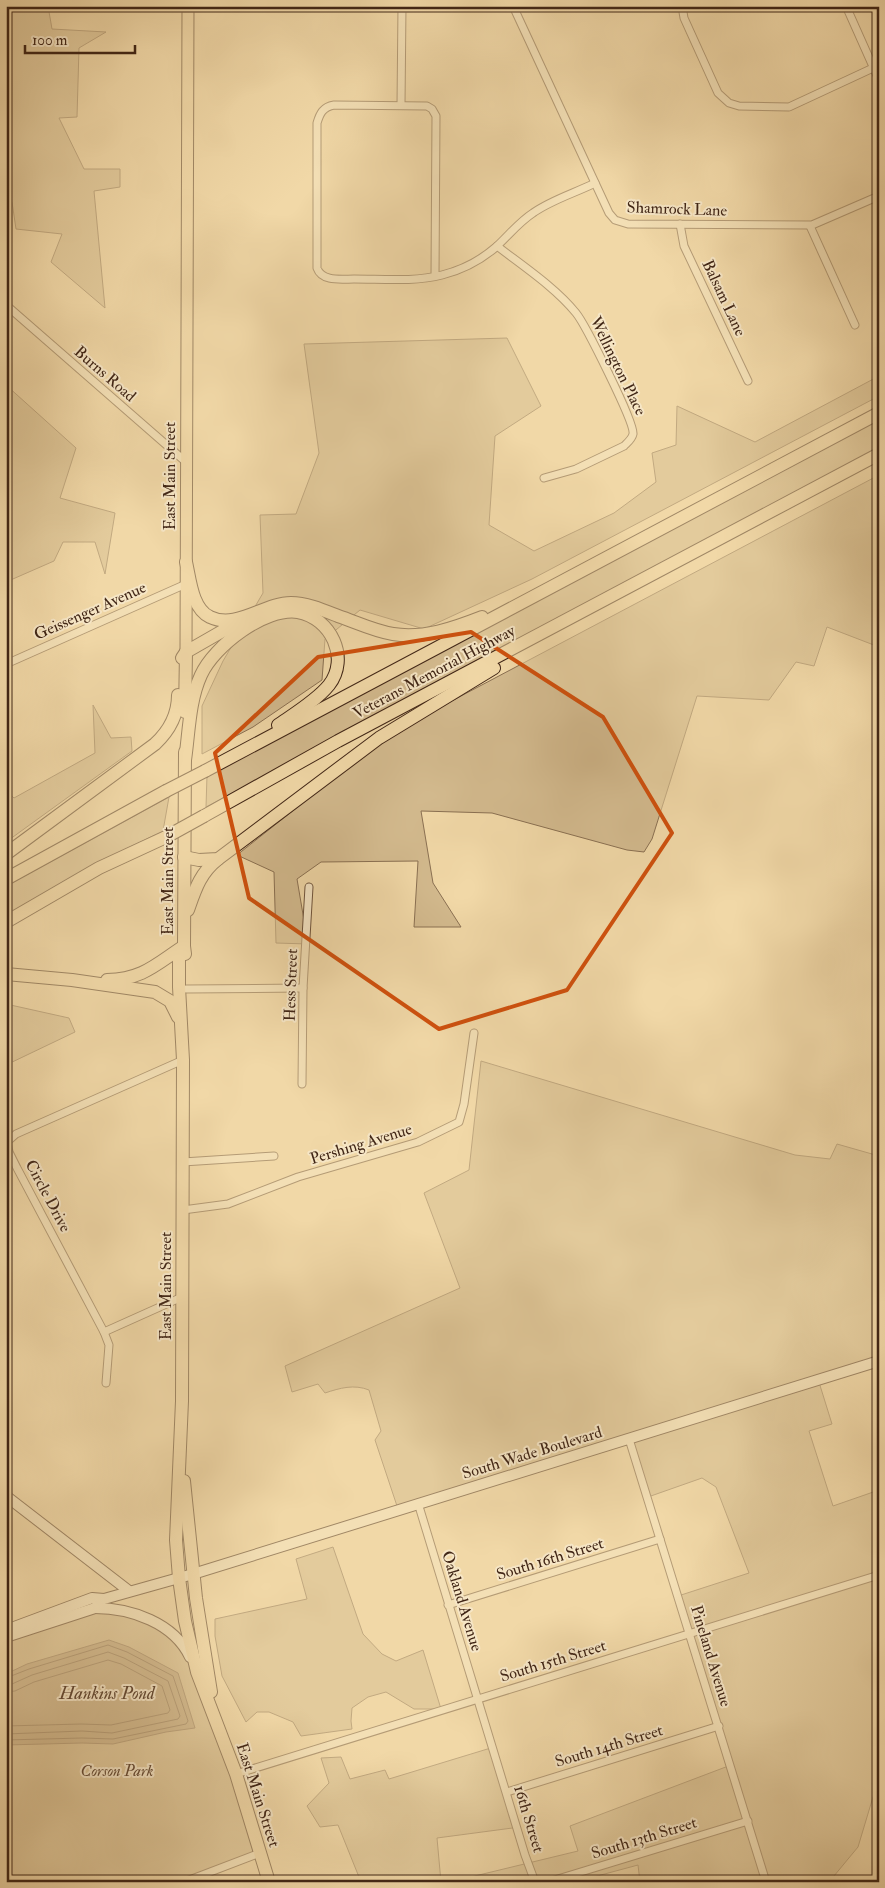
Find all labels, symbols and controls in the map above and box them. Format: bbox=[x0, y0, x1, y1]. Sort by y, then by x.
scale bar bbox=[25, 22, 135, 54]
text: 100 m bbox=[32, 31, 68, 50]
street label: Shamrock Lane bbox=[626, 197, 728, 221]
street label: Balsam Lane bbox=[698, 257, 751, 340]
street label: Wellington Place bbox=[585, 312, 651, 419]
street label: Burns Road bbox=[70, 342, 140, 406]
street label: East Main Street bbox=[160, 422, 180, 530]
street label: Geissenger Avenue bbox=[31, 577, 149, 645]
street label: Veterans Memorial Highway bbox=[349, 620, 520, 723]
street label: East Main Street bbox=[158, 827, 178, 935]
street label: Hess Street bbox=[280, 948, 302, 1022]
street label: Pershing Avenue bbox=[308, 1119, 415, 1169]
street label: Circle Drive bbox=[21, 1156, 76, 1236]
street label: East Main Street bbox=[156, 1232, 176, 1340]
street label: South Wade Boulevard bbox=[460, 1422, 605, 1484]
street label: South 16th Street bbox=[494, 1533, 606, 1585]
street label: Oakland Avenue bbox=[437, 1548, 487, 1654]
street label: Pineland Avenue bbox=[686, 1603, 736, 1709]
street label: South 15th Street bbox=[497, 1635, 609, 1687]
water label: Hankins Pond bbox=[58, 1682, 156, 1705]
street label: South 14th Street bbox=[553, 1720, 665, 1772]
street label: East Main Street bbox=[232, 1740, 284, 1850]
park label: Corson Park bbox=[81, 1761, 154, 1781]
street label: 16th Street bbox=[509, 1783, 549, 1855]
street label: South 13th Street bbox=[589, 1812, 699, 1864]

